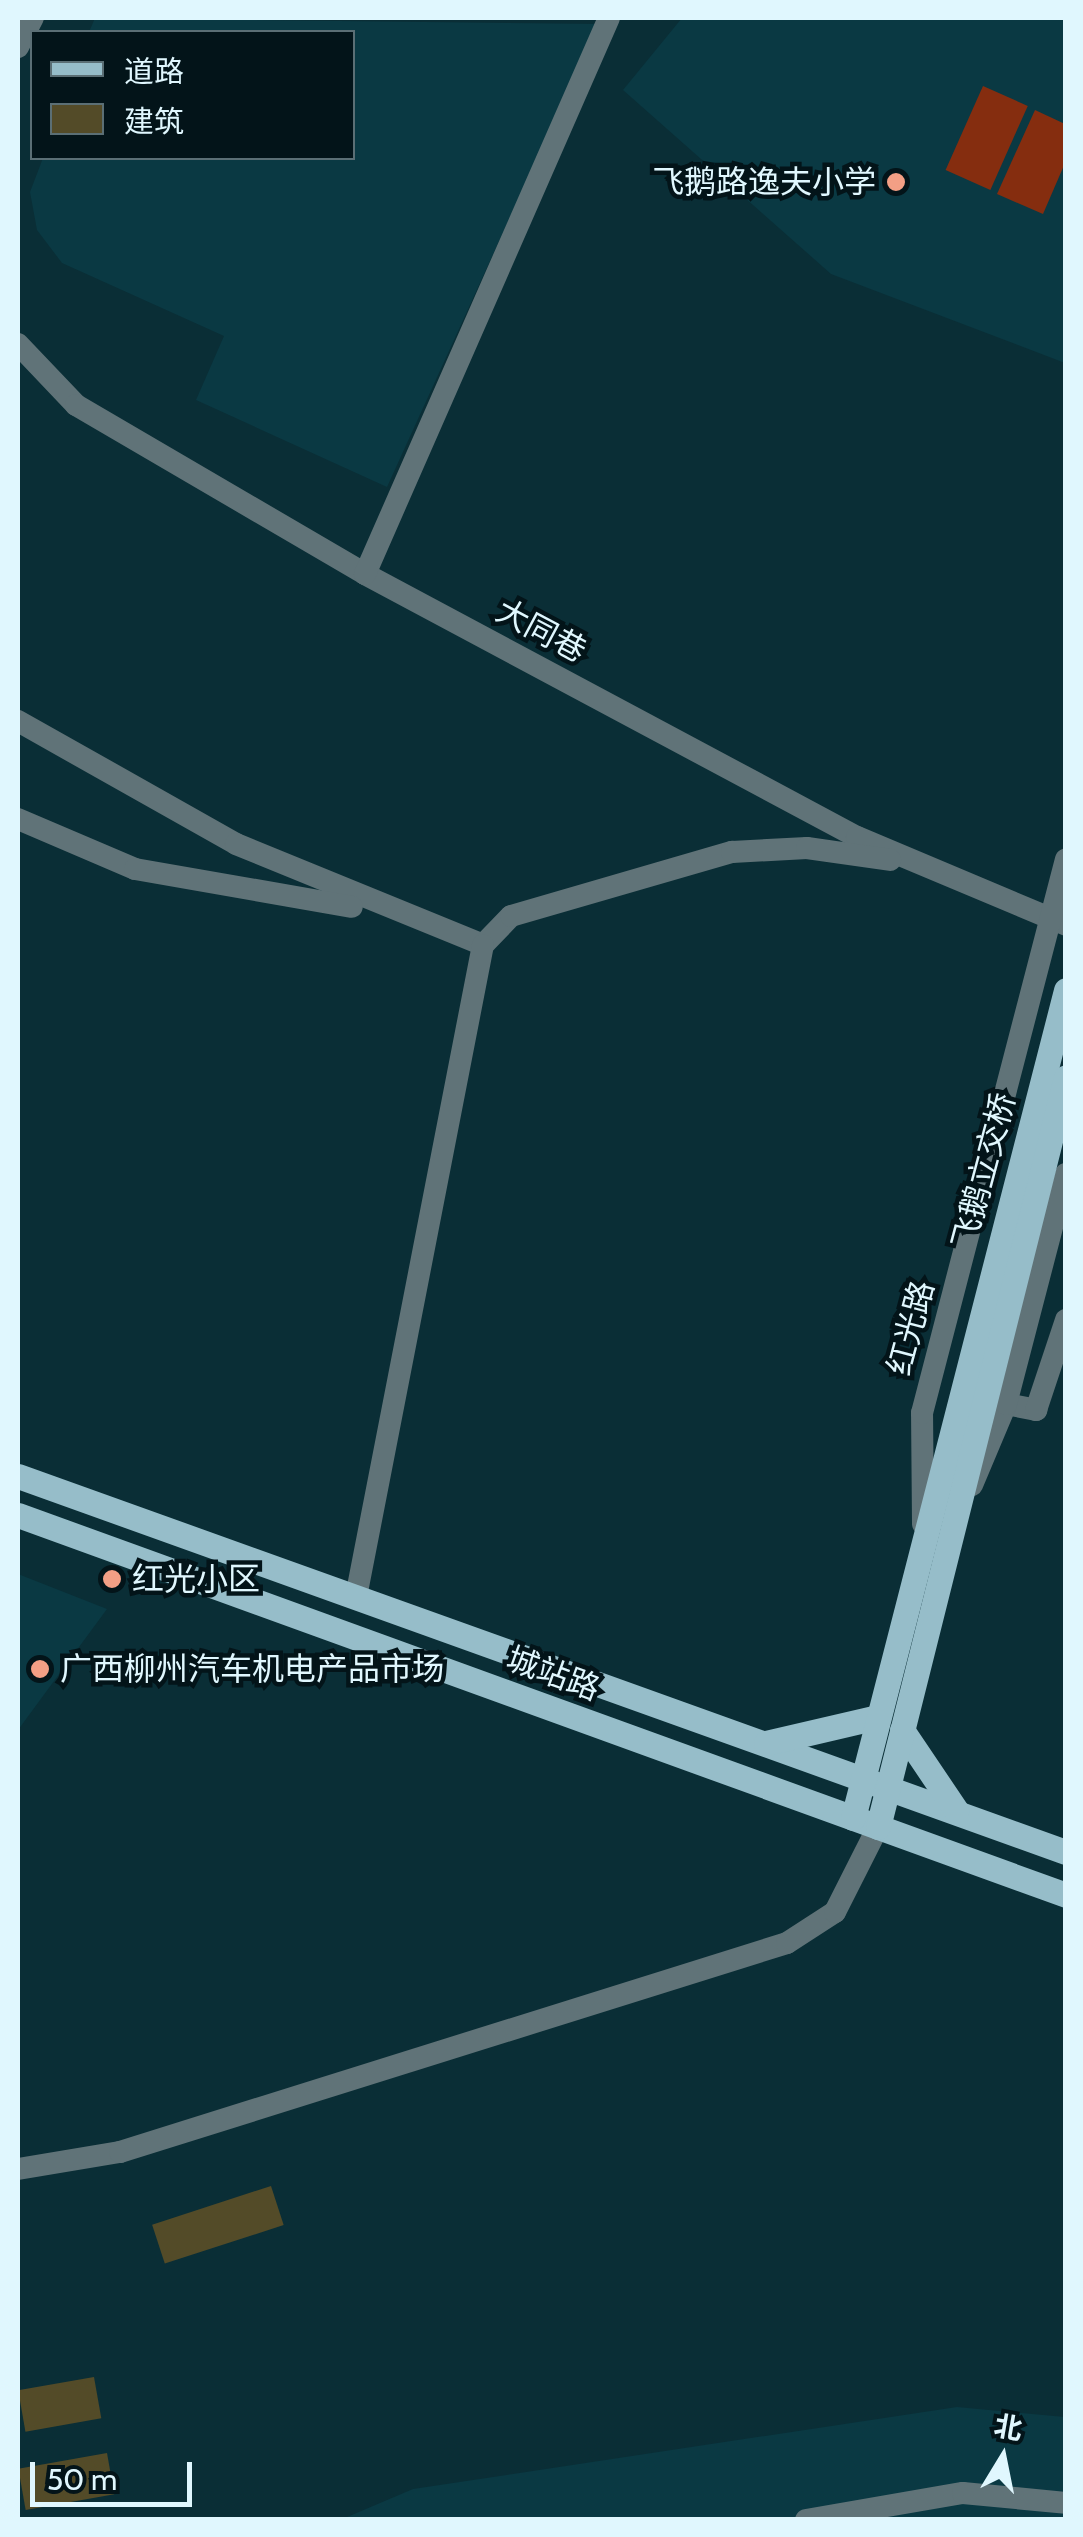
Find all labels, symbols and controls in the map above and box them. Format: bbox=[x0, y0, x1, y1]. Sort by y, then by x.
legend bbox=[30, 30, 355, 160]
text: 道路 bbox=[124, 53, 184, 90]
text: 建筑 bbox=[124, 103, 184, 140]
place label: 飞鹅路逸夫小学 bbox=[652, 163, 876, 201]
marker: 飞鹅路逸夫小学 bbox=[885, 171, 907, 193]
street label: 大同巷 bbox=[490, 592, 592, 670]
street label: 飞鹅立交桥 bbox=[945, 1089, 1023, 1253]
street label: 红光路 bbox=[880, 1277, 942, 1379]
place label: 红光小区 bbox=[132, 1560, 260, 1598]
marker: 红光小区 bbox=[101, 1568, 123, 1590]
street label: 城站路 bbox=[501, 1640, 605, 1708]
place label: 广西柳州汽车机电产品市场 bbox=[60, 1650, 444, 1688]
marker: 广西柳州汽车机电产品市场 bbox=[29, 1658, 51, 1680]
north arrow bbox=[953, 2407, 1053, 2507]
text: 北 bbox=[991, 2408, 1025, 2447]
scale bar bbox=[35, 2442, 198, 2504]
text: 50 m bbox=[47, 2461, 117, 2498]

